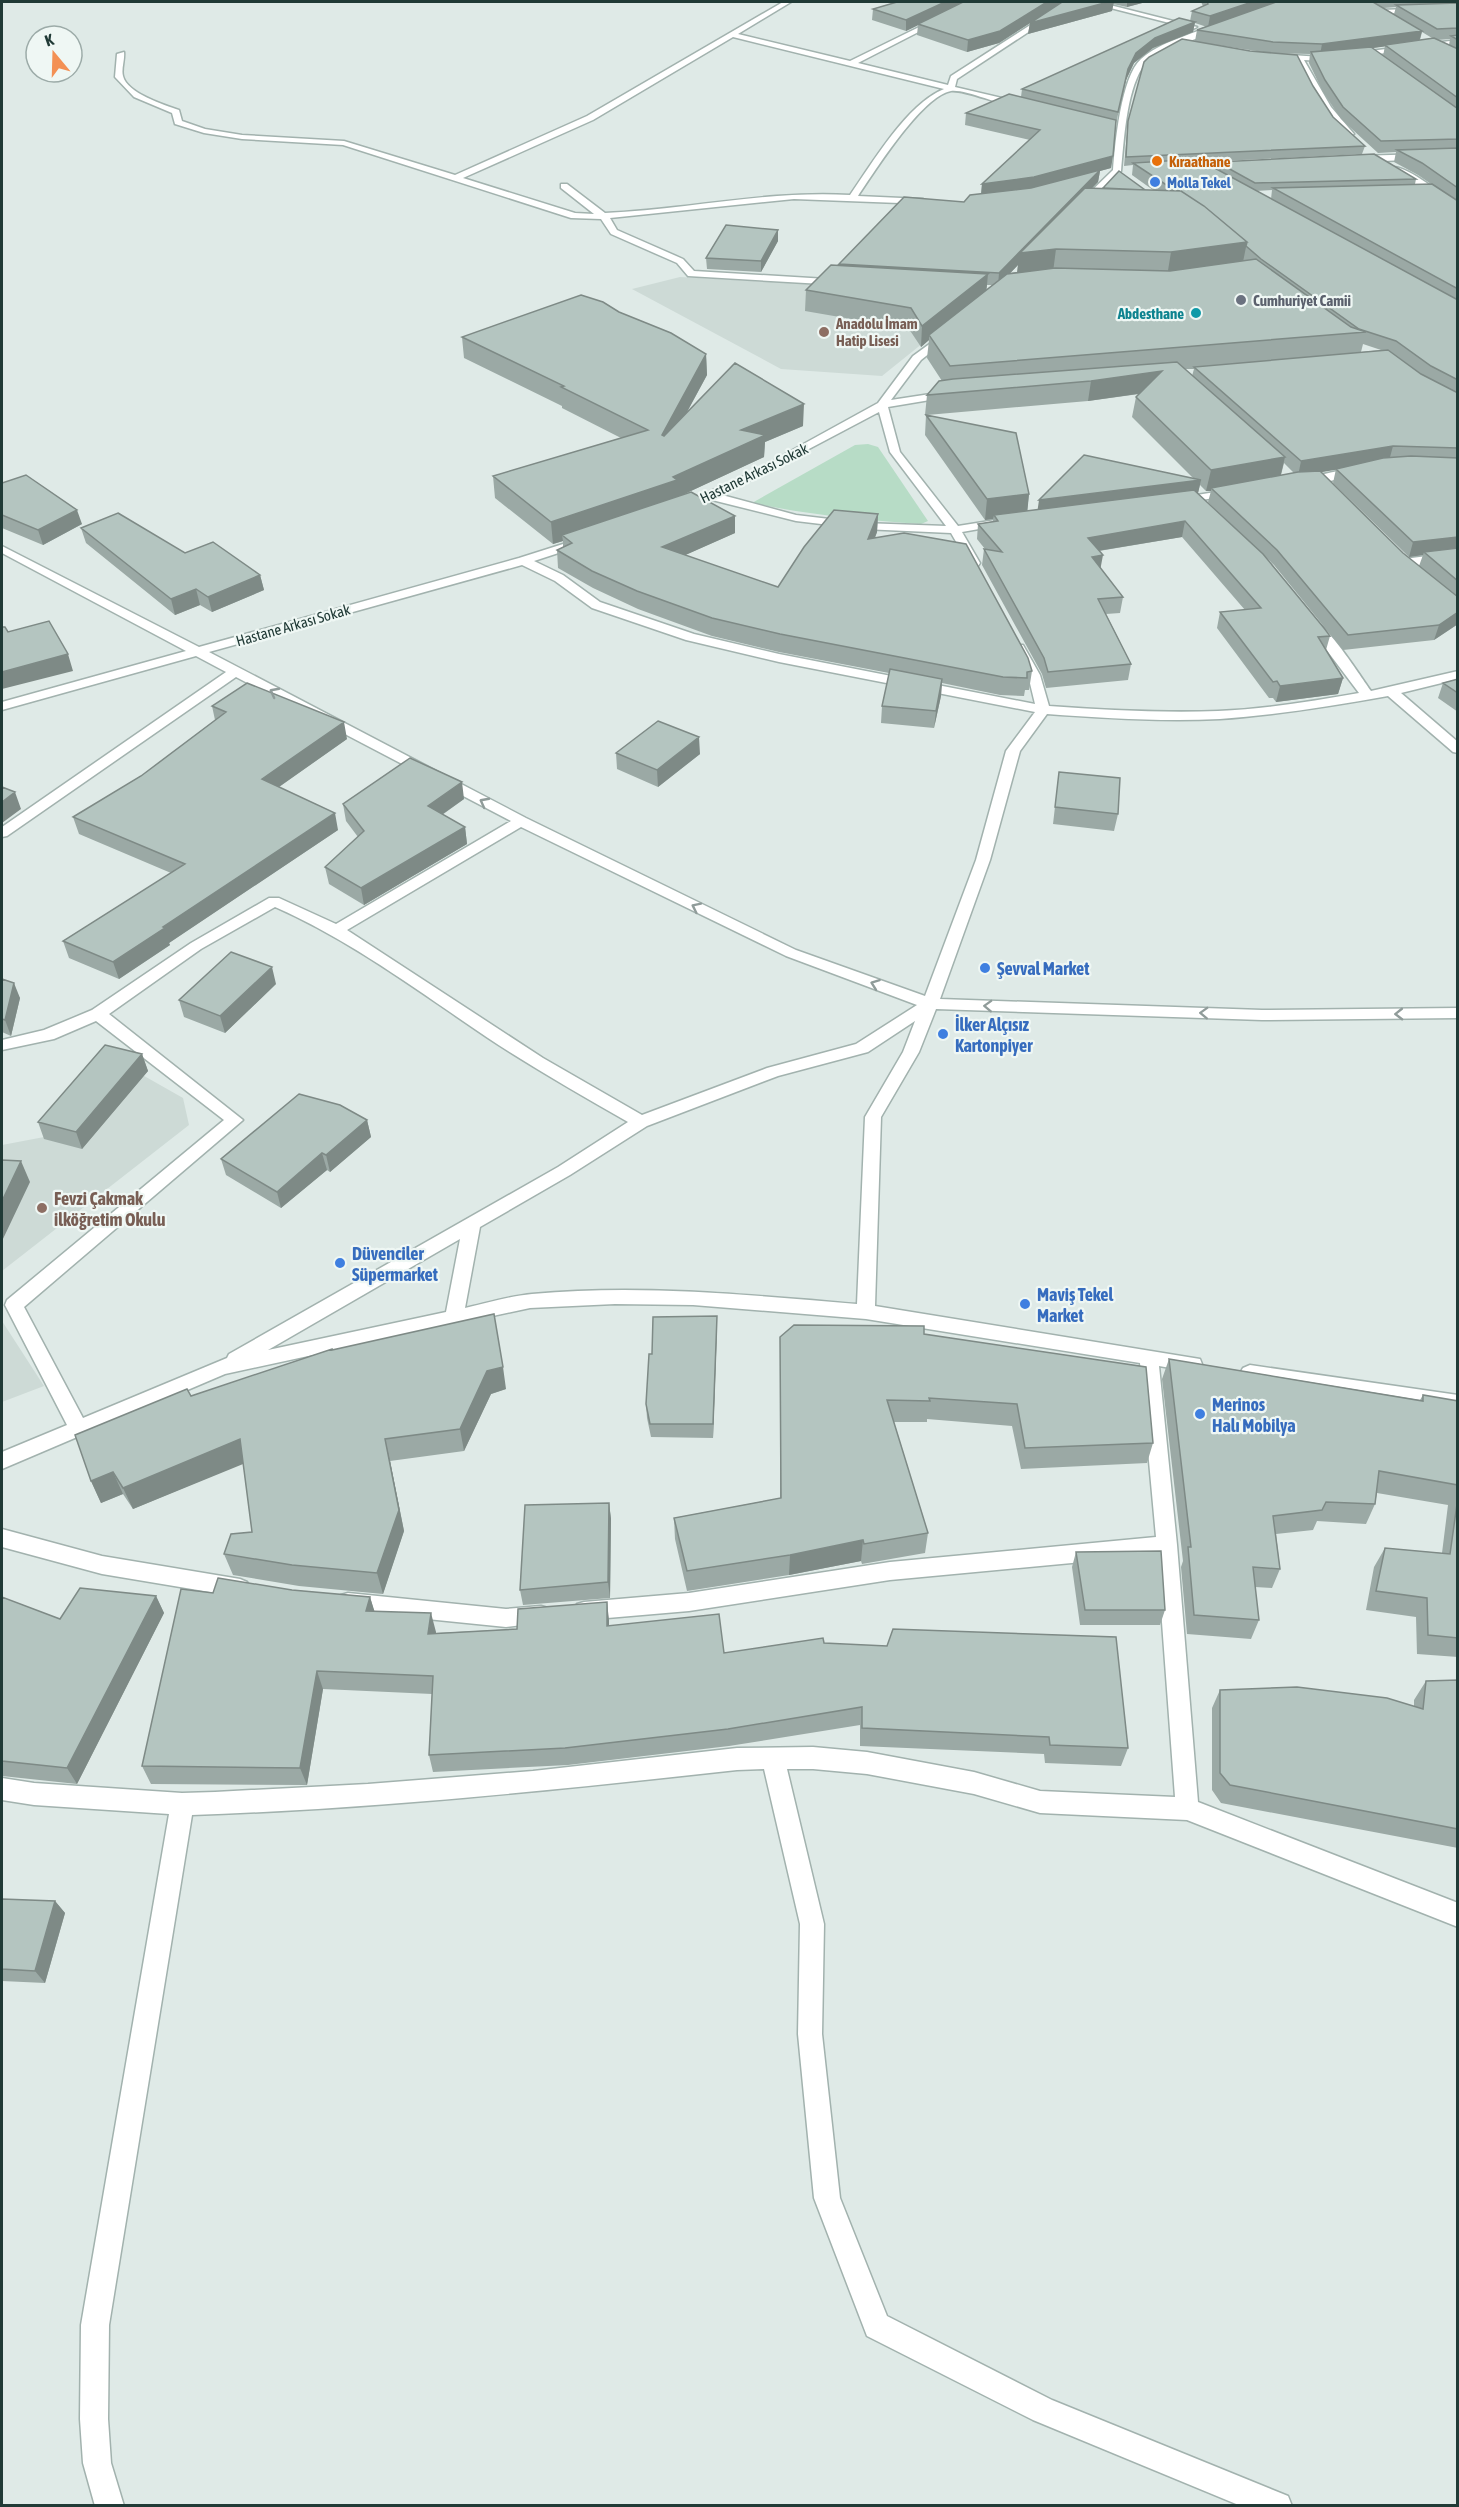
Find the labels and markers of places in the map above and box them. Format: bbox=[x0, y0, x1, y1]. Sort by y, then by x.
place label: Kıraathane bbox=[1169, 153, 1231, 170]
marker: Kıraathane bbox=[1150, 154, 1164, 168]
place label: Molla Tekel bbox=[1167, 174, 1232, 191]
marker: Molla Tekel bbox=[1148, 175, 1162, 189]
place label: Cumhuriyet Camii bbox=[1253, 292, 1351, 309]
marker: Cumhuriyet Camii bbox=[1234, 293, 1248, 307]
place label: Abdesthane bbox=[1117, 305, 1184, 322]
marker: Abdesthane bbox=[1189, 306, 1203, 320]
place label: Anadolu İmam Hatip Lisesi bbox=[835, 315, 918, 349]
marker: Anadolu İmam Hatip Lisesi bbox=[817, 325, 831, 339]
place label: Şevval Market bbox=[997, 958, 1090, 979]
marker: Şevval Market bbox=[978, 961, 992, 975]
place label: İlker Alçısız Kartonpiyer bbox=[955, 1014, 1033, 1056]
marker: İlker Alçısız Kartonpiyer bbox=[936, 1027, 950, 1041]
place label: Fevzi Çakmak ilköğretim Okulu bbox=[54, 1188, 166, 1230]
marker: Fevzi Çakmak ilköğretim Okulu bbox=[35, 1201, 49, 1215]
place label: Düvenciler Süpermarket bbox=[352, 1243, 439, 1285]
marker: Düvenciler Süpermarket bbox=[333, 1256, 347, 1270]
place label: Maviş Tekel Market bbox=[1037, 1284, 1114, 1326]
marker: Maviş Tekel Market bbox=[1018, 1297, 1032, 1311]
place label: Merinos Halı Mobilya bbox=[1212, 1394, 1296, 1436]
marker: Merinos Halı Mobilya bbox=[1193, 1407, 1207, 1421]

